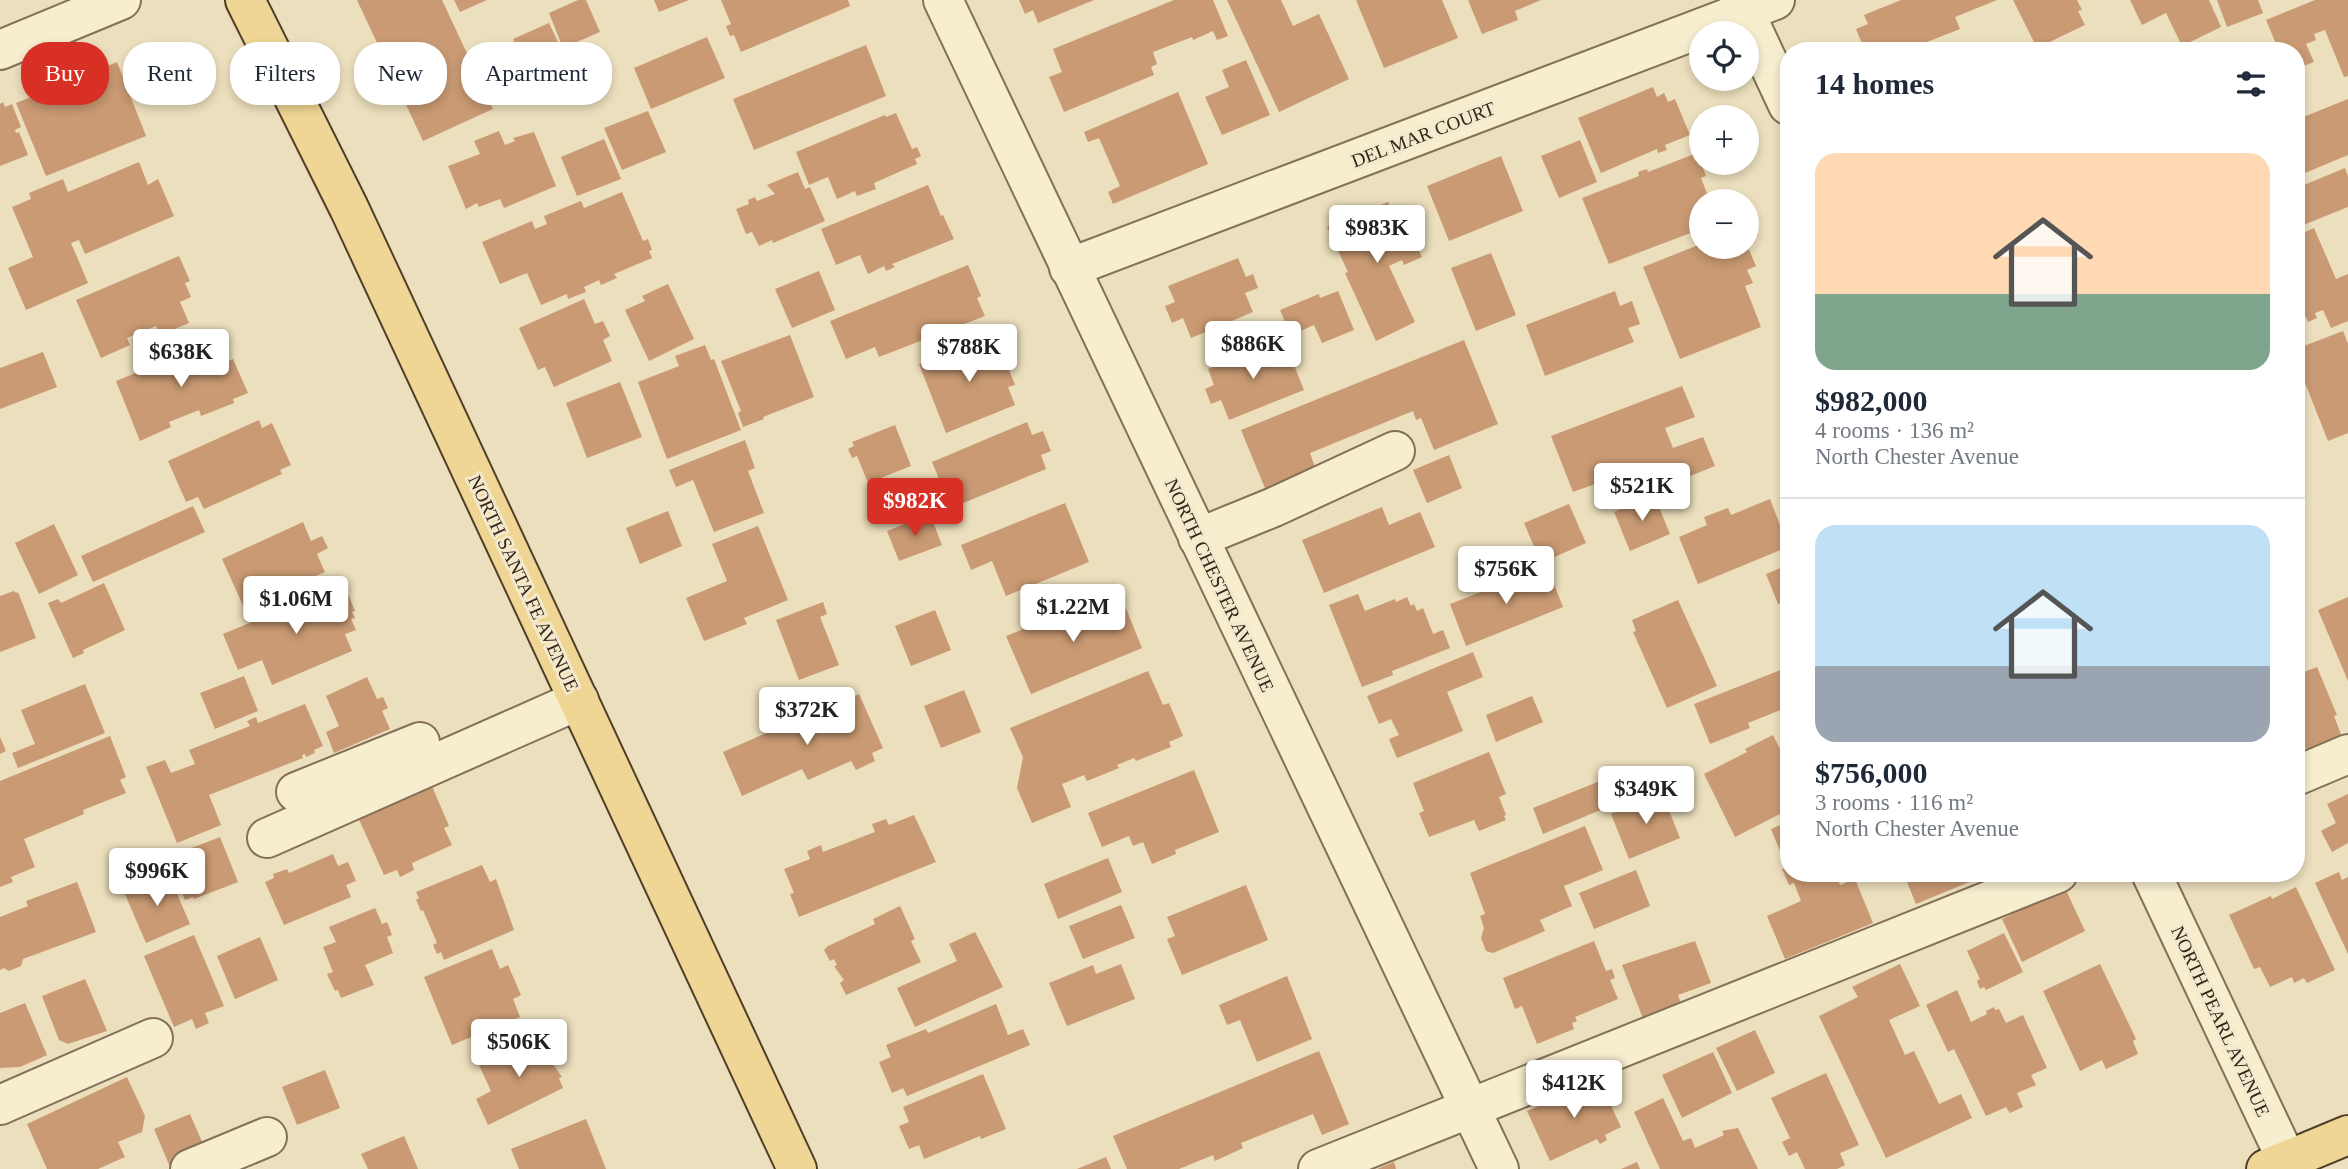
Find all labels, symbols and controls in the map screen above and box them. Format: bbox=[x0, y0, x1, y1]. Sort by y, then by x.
map controls bbox=[1689, 21, 1759, 259]
button: locate bbox=[1689, 21, 1759, 91]
chip: Buy bbox=[21, 42, 109, 105]
chip: Rent bbox=[123, 42, 216, 105]
chip: Filters bbox=[230, 42, 340, 105]
chip: New bbox=[354, 42, 447, 105]
chip: Apartment bbox=[461, 42, 612, 105]
icon: filters bbox=[2232, 65, 2270, 103]
text: 14 homes bbox=[1815, 67, 1934, 100]
street label: DEL MAR COURT bbox=[1348, 97, 1498, 172]
button: + bbox=[1689, 105, 1759, 175]
button: − bbox=[1689, 189, 1759, 259]
icon: home bbox=[1980, 199, 2106, 325]
pin: $983K bbox=[1328, 205, 1426, 265]
text: $983K bbox=[1345, 215, 1409, 240]
pin: $886K bbox=[1204, 322, 1302, 381]
pin: $788K bbox=[920, 324, 1018, 384]
pin: $638K bbox=[132, 330, 230, 389]
text: $886K bbox=[1221, 331, 1285, 356]
text: $788K bbox=[937, 334, 1001, 359]
text: $638K bbox=[149, 339, 213, 364]
text: $982,000 bbox=[1815, 384, 1928, 417]
text: 4 rooms · 136 m² bbox=[1815, 418, 1974, 443]
text: North Chester Avenue bbox=[1815, 444, 2019, 469]
pin: $521K bbox=[1593, 463, 1691, 523]
street label: NORTH SANTA FE AVENUE bbox=[464, 472, 583, 695]
text: $521K bbox=[1610, 473, 1674, 498]
street label: NORTH CHESTER AVENUE bbox=[1161, 475, 1278, 695]
pin: $982K bbox=[866, 478, 964, 538]
text: $982K bbox=[883, 488, 947, 513]
pin: $756K bbox=[1457, 546, 1555, 606]
text: $756K bbox=[1474, 556, 1538, 581]
icon: home bbox=[1980, 571, 2106, 697]
pin: $1.06M bbox=[239, 576, 353, 636]
pin: $1.22M bbox=[1016, 584, 1130, 644]
text: $1.06M bbox=[259, 586, 333, 611]
text: $1.22M bbox=[1036, 594, 1110, 619]
pin: $372K bbox=[758, 688, 856, 747]
text: $372K bbox=[775, 697, 839, 722]
text: $756,000 bbox=[1815, 756, 1928, 789]
pin: $349K bbox=[1597, 766, 1695, 826]
text: $349K bbox=[1614, 776, 1678, 801]
text: 3 rooms · 116 m² bbox=[1815, 790, 1973, 815]
text: North Chester Avenue bbox=[1815, 816, 2019, 841]
pin: $996K bbox=[108, 848, 206, 908]
text: $996K bbox=[125, 858, 189, 883]
street label: NORTH PEARL AVENUE bbox=[2167, 923, 2274, 1120]
pin: $506K bbox=[470, 1020, 568, 1079]
text: $506K bbox=[487, 1029, 551, 1054]
pin: $412K bbox=[1525, 1060, 1623, 1120]
text: $412K bbox=[1542, 1070, 1606, 1095]

